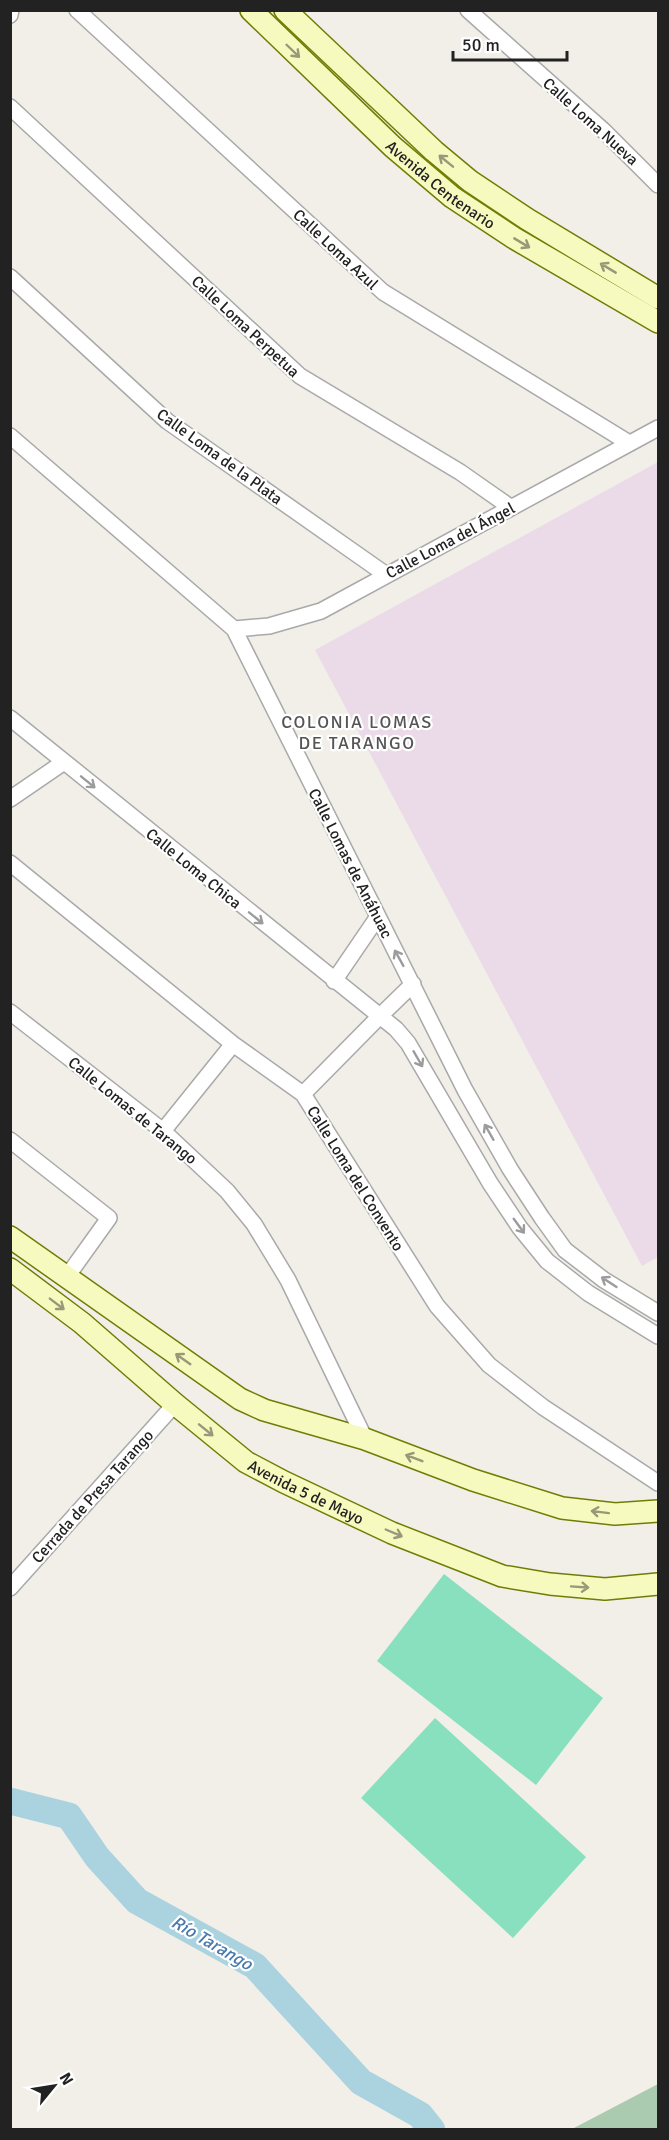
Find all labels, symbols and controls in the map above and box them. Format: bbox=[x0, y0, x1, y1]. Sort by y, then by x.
scale bar bbox=[453, 24, 567, 62]
text: 50 m bbox=[462, 34, 500, 56]
one-way arrow bbox=[285, 44, 300, 58]
street label: Calle Loma Nueva bbox=[538, 74, 642, 170]
street label: Avenida Centenario bbox=[381, 136, 499, 234]
one-way arrow bbox=[438, 155, 454, 168]
street label: Calle Loma Azul bbox=[289, 205, 382, 295]
one-way arrow bbox=[513, 237, 530, 249]
one-way arrow bbox=[600, 261, 617, 273]
street label: Calle Loma Perpetua bbox=[187, 272, 303, 382]
street label: Calle Loma de la Plata bbox=[153, 404, 286, 509]
street label: Calle Loma del Ángel bbox=[383, 498, 519, 583]
district label: COLONIA LOMAS DE TARANGO bbox=[281, 711, 433, 754]
one-way arrow bbox=[80, 775, 96, 788]
street label: Calle Lomas de Anáhuac bbox=[304, 785, 397, 942]
street label: Calle Loma Chica bbox=[142, 824, 245, 913]
one-way arrow bbox=[248, 911, 264, 924]
one-way arrow bbox=[393, 950, 404, 968]
one-way arrow bbox=[412, 1050, 424, 1067]
street label: Calle Lomas de Tarango bbox=[64, 1053, 201, 1169]
street label: Calle Loma del Convento bbox=[302, 1102, 408, 1255]
one-way arrow bbox=[483, 1124, 495, 1141]
one-way arrow bbox=[513, 1217, 525, 1233]
one-way arrow bbox=[600, 1276, 617, 1289]
one-way arrow bbox=[49, 1298, 65, 1310]
one-way arrow bbox=[175, 1353, 191, 1365]
one-way arrow bbox=[198, 1423, 214, 1436]
street label: Cerrada de Presa Tarango bbox=[28, 1426, 158, 1568]
one-way arrow bbox=[405, 1451, 424, 1462]
street label: Avenida 5 de Mayo bbox=[244, 1456, 367, 1529]
one-way arrow bbox=[591, 1506, 611, 1517]
one-way arrow bbox=[385, 1528, 403, 1540]
one-way arrow bbox=[570, 1582, 590, 1593]
water label: Río Tarango bbox=[168, 1911, 258, 1976]
north arrow bbox=[24, 2056, 84, 2116]
text: N bbox=[55, 2069, 78, 2089]

